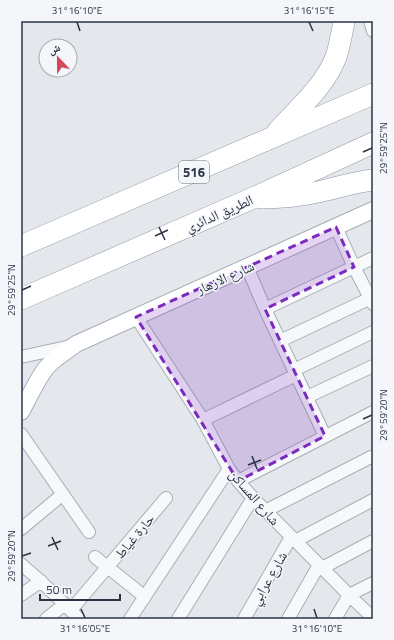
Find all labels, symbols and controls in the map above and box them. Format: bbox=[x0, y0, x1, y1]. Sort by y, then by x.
text: 31°16'10"E bbox=[52, 3, 103, 18]
text: 31°16'15"E bbox=[284, 3, 335, 18]
north arrow bbox=[38, 38, 78, 78]
text: ش bbox=[46, 39, 63, 58]
text: 29°59'25"N bbox=[376, 122, 391, 174]
road number: 516 bbox=[179, 161, 209, 183]
street label: الطريق الدائري bbox=[182, 189, 257, 239]
street label: شارع الازهار bbox=[192, 255, 257, 300]
text: 29°59'25"N bbox=[4, 264, 19, 316]
text: 29°59'20"N bbox=[376, 389, 391, 441]
street label: شارع المساكن bbox=[225, 464, 285, 530]
street label: حارة غياط bbox=[109, 509, 159, 563]
text: 29°59'20"N bbox=[4, 530, 19, 582]
street label: شارع عرابي bbox=[244, 547, 293, 610]
scale bar bbox=[40, 576, 120, 602]
text: 50 m bbox=[46, 580, 72, 599]
text: 31°16'05"E bbox=[60, 621, 111, 636]
text: 31°16'10"E bbox=[292, 621, 343, 636]

